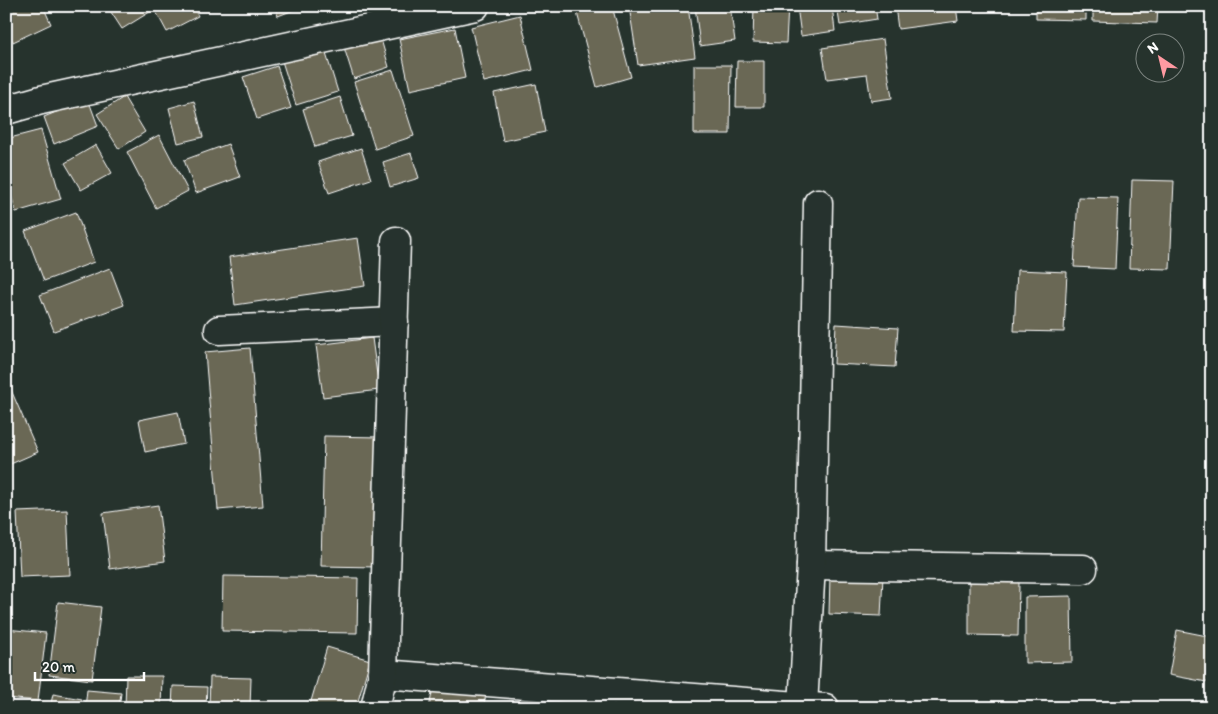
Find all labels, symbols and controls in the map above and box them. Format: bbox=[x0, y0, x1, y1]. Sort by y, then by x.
north arrow bbox=[1136, 32, 1186, 82]
text: N bbox=[1144, 38, 1162, 57]
scale bar bbox=[35, 649, 144, 681]
text: 20 m bbox=[42, 658, 76, 676]

